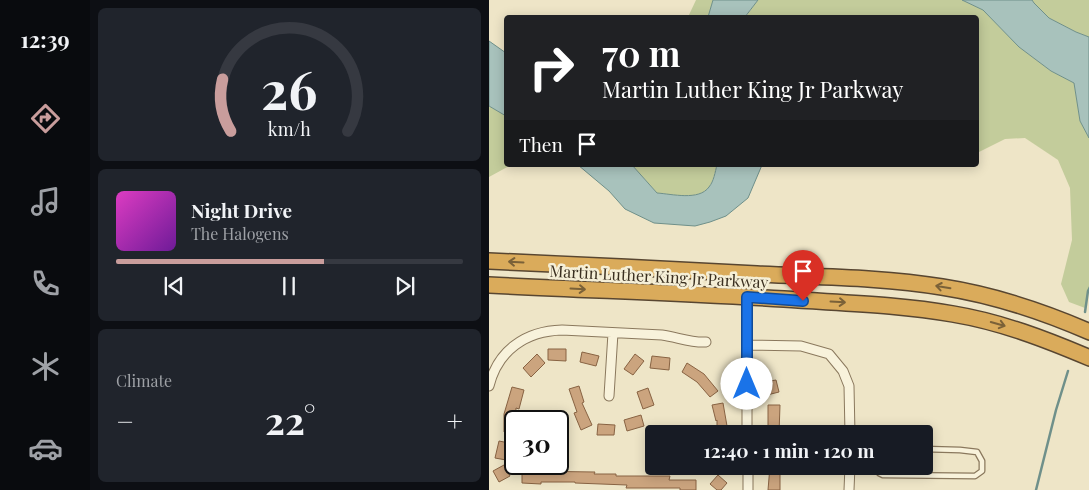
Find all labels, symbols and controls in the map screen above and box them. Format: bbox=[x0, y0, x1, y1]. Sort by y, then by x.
text: 12:39 bbox=[20, 24, 70, 54]
text: 70 m bbox=[602, 29, 680, 76]
icon: right bbox=[519, 35, 584, 100]
text: 26 bbox=[261, 54, 318, 123]
text: Martin Luther King Jr Parkway bbox=[602, 74, 903, 104]
icon: directions bbox=[28, 101, 63, 136]
text: km/h bbox=[268, 117, 311, 140]
icon: arrive bbox=[573, 130, 601, 158]
text: Then bbox=[519, 131, 563, 157]
icon: music bbox=[28, 184, 63, 219]
text: Night Drive bbox=[191, 197, 292, 223]
text: The Halogens bbox=[191, 223, 289, 244]
pin bbox=[782, 250, 824, 301]
icon: arrive bbox=[789, 257, 817, 285]
one-way arrow bbox=[508, 258, 524, 267]
street label: Martin Luther King Jr Parkway bbox=[549, 260, 769, 292]
icon: phone bbox=[28, 266, 63, 301]
icon: previous bbox=[160, 272, 188, 300]
icon: pause bbox=[275, 272, 303, 300]
icon: next bbox=[391, 272, 419, 300]
one-way arrow bbox=[935, 282, 951, 292]
one-way arrow bbox=[570, 285, 586, 294]
one-way arrow bbox=[829, 298, 845, 307]
one-way arrow bbox=[990, 320, 1006, 330]
icon: climate bbox=[28, 349, 63, 384]
position arrow bbox=[720, 357, 772, 409]
text: Climate bbox=[116, 370, 172, 391]
text: 22° bbox=[265, 394, 316, 445]
text: − bbox=[116, 402, 134, 439]
text: + bbox=[447, 402, 463, 439]
speed limit sign: 30 bbox=[504, 410, 569, 475]
icon: car bbox=[28, 431, 63, 466]
text: 12:40 · 1 min · 120 m bbox=[704, 437, 874, 463]

